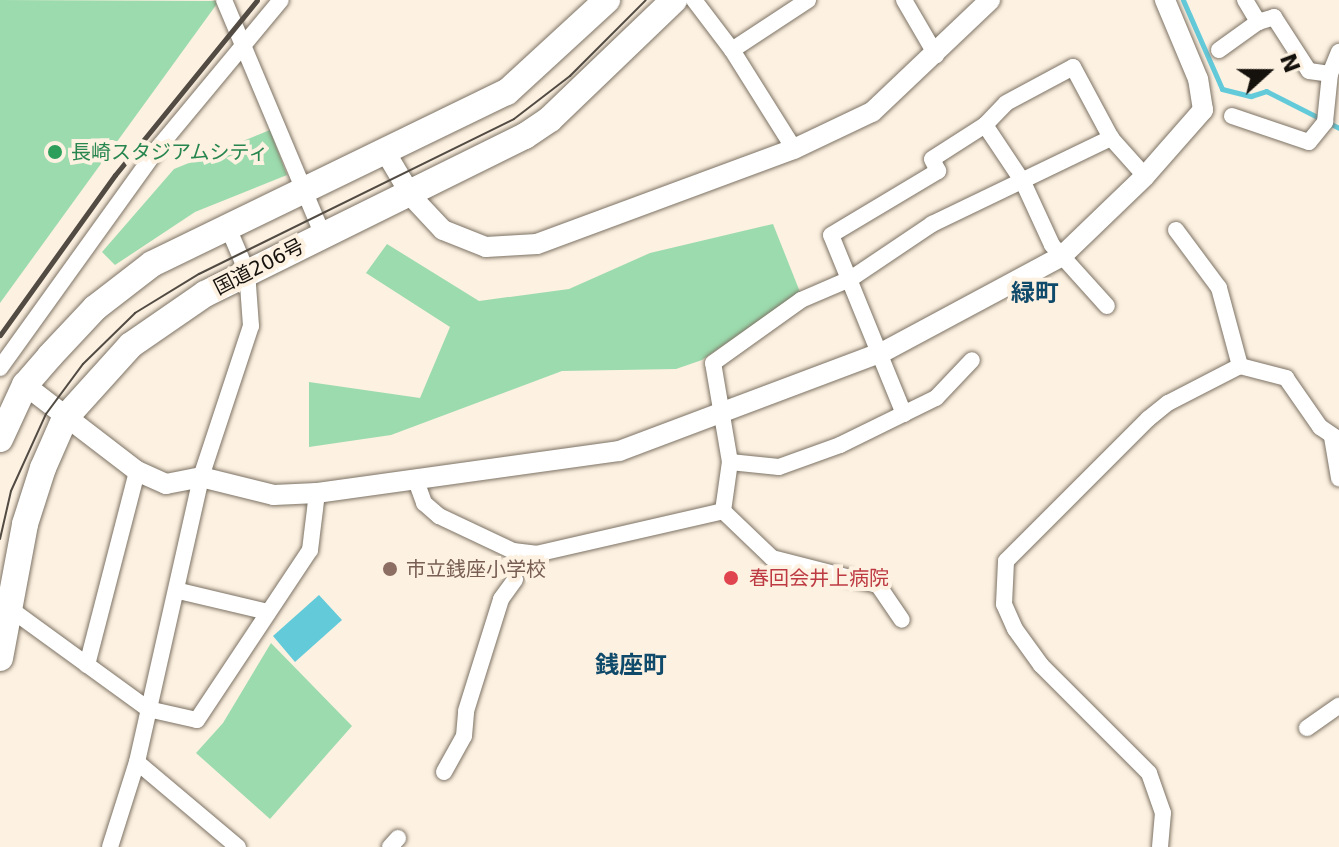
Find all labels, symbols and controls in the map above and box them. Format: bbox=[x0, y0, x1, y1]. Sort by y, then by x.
north arrow bbox=[1227, 32, 1307, 112]
text: N bbox=[1275, 50, 1305, 76]
place label: 長崎スタジアムシティ bbox=[71, 140, 271, 164]
marker: 長崎スタジアムシティ bbox=[46, 143, 64, 161]
street label: 国道206号 bbox=[210, 234, 308, 300]
district label: 緑町 bbox=[1011, 280, 1059, 308]
place label: 市立銭座小学校 bbox=[406, 557, 546, 581]
marker: 市立銭座小学校 bbox=[381, 560, 399, 578]
place label: 春回会井上病院 bbox=[749, 566, 889, 590]
marker: 春回会井上病院 bbox=[720, 567, 742, 589]
district label: 銭座町 bbox=[595, 652, 667, 680]

